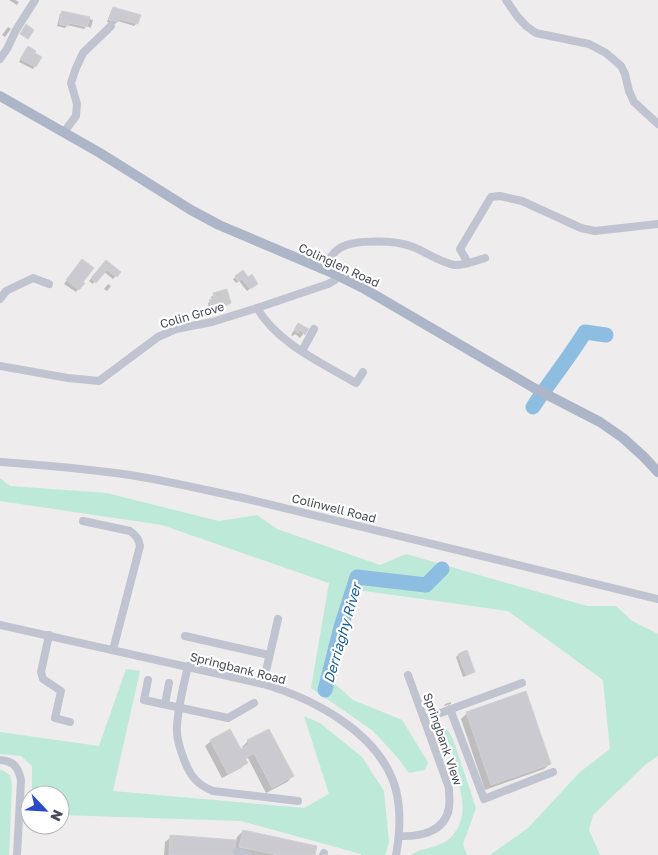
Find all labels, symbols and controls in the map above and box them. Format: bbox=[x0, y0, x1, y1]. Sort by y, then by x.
street label: Colinglen Road bbox=[296, 240, 382, 290]
street label: Colin Grove bbox=[158, 299, 226, 331]
street label: Colinwell Road bbox=[290, 490, 378, 526]
water label: Derriaghy River bbox=[320, 579, 365, 685]
street label: Springbank Road bbox=[188, 649, 288, 687]
street label: Springbank View bbox=[420, 691, 466, 787]
north arrow bbox=[20, 785, 70, 835]
text: N bbox=[47, 807, 67, 824]

